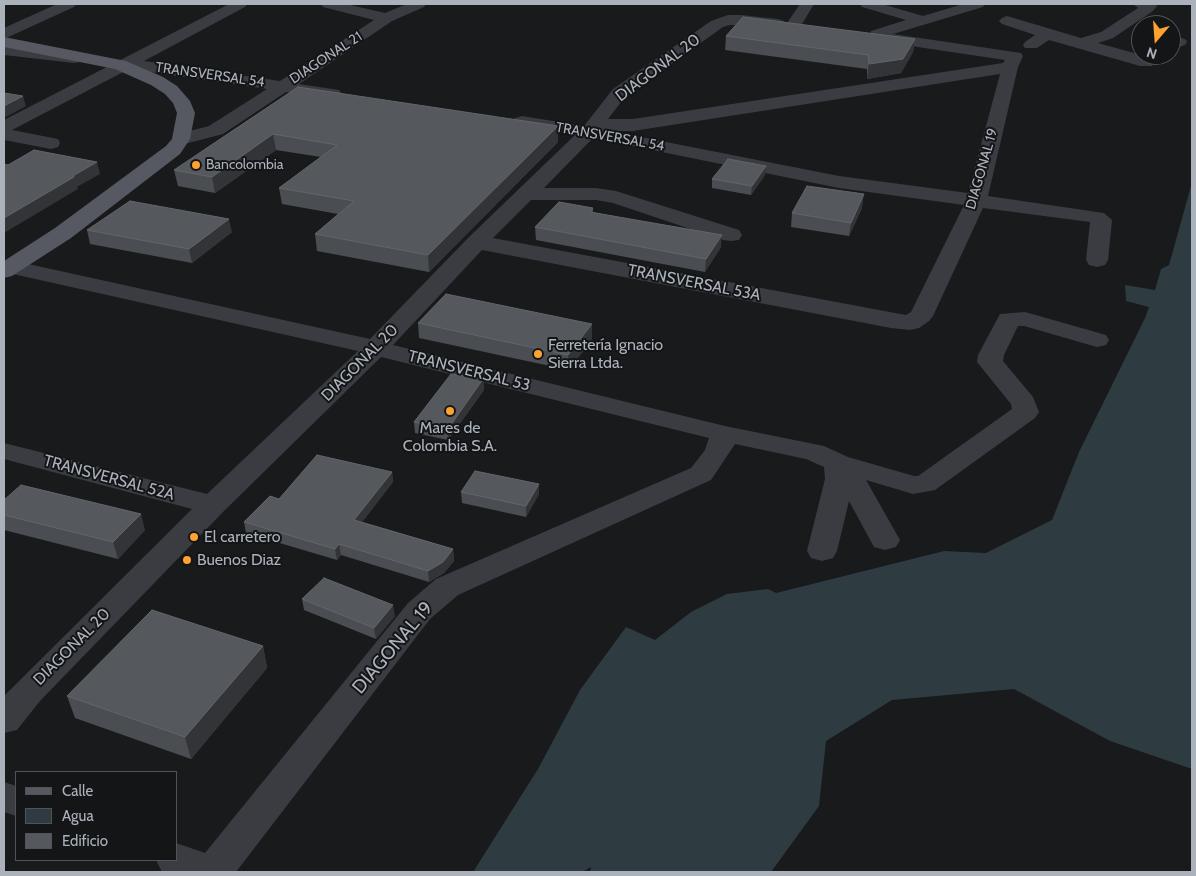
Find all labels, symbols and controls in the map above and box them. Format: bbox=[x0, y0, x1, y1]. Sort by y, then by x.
north arrow bbox=[1131, 15, 1181, 65]
street label: DIAGONAL 21 bbox=[287, 28, 365, 88]
street label: DIAGONAL 20 bbox=[612, 30, 704, 106]
text: N bbox=[1144, 43, 1159, 63]
street label: TRANSVERSAL 54 bbox=[154, 59, 266, 91]
street label: TRANSVERSAL 54 bbox=[554, 119, 666, 155]
street label: DIAGONAL 19 bbox=[962, 127, 1002, 211]
place label: Bancolombia bbox=[206, 157, 284, 173]
marker: Bancolombia bbox=[190, 159, 202, 171]
street label: TRANSVERSAL 53A bbox=[626, 261, 762, 305]
street label: DIAGONAL 20 bbox=[318, 321, 402, 405]
place label: Ferretería Ignacio Sierra Ltda. bbox=[548, 335, 663, 373]
street label: TRANSVERSAL 53 bbox=[406, 347, 532, 395]
marker: Ferretería Ignacio Sierra Ltda. bbox=[532, 348, 544, 360]
marker: Mares de Colombia S.A. bbox=[444, 405, 456, 417]
place label: Mares de Colombia S.A. bbox=[403, 418, 497, 456]
street label: TRANSVERSAL 52A bbox=[41, 451, 177, 505]
place label: El carretero bbox=[204, 527, 280, 547]
marker: El carretero bbox=[188, 531, 200, 543]
place label: Buenos Diaz bbox=[197, 550, 281, 570]
marker: Buenos Diaz bbox=[181, 554, 193, 566]
street label: DIAGONAL 19 bbox=[348, 597, 438, 699]
street label: DIAGONAL 20 bbox=[30, 605, 114, 689]
legend bbox=[15, 771, 178, 861]
text: Calle bbox=[62, 782, 93, 800]
text: Agua bbox=[62, 807, 94, 825]
text: Edificio bbox=[62, 832, 108, 850]

